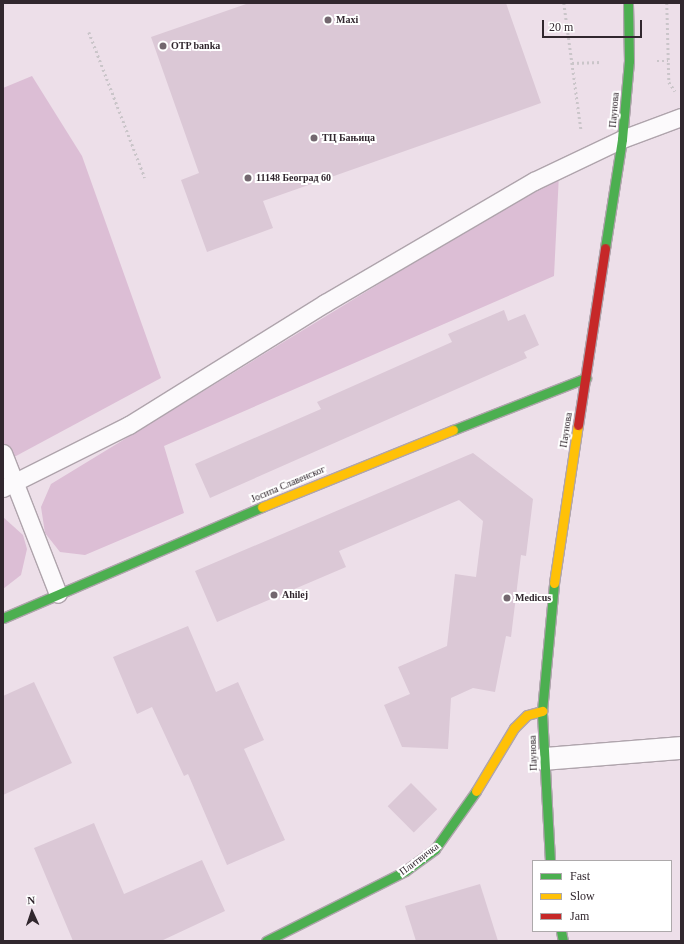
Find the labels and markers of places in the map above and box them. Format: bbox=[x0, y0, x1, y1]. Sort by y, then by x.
place label: Maxi bbox=[336, 14, 358, 26]
marker: Maxi bbox=[323, 15, 333, 25]
place label: OTP banka bbox=[171, 40, 221, 52]
marker: OTP banka bbox=[158, 41, 168, 51]
place label: ТЦ Бањица bbox=[322, 132, 375, 144]
marker: ТЦ Бањица bbox=[309, 133, 319, 143]
place label: 11148 Београд 60 bbox=[256, 172, 331, 184]
marker: 11148 Београд 60 bbox=[243, 173, 253, 183]
place label: Ahilej bbox=[282, 589, 308, 601]
marker: Ahilej bbox=[269, 590, 279, 600]
place label: Medicus bbox=[515, 592, 551, 604]
marker: Medicus bbox=[502, 593, 512, 603]

